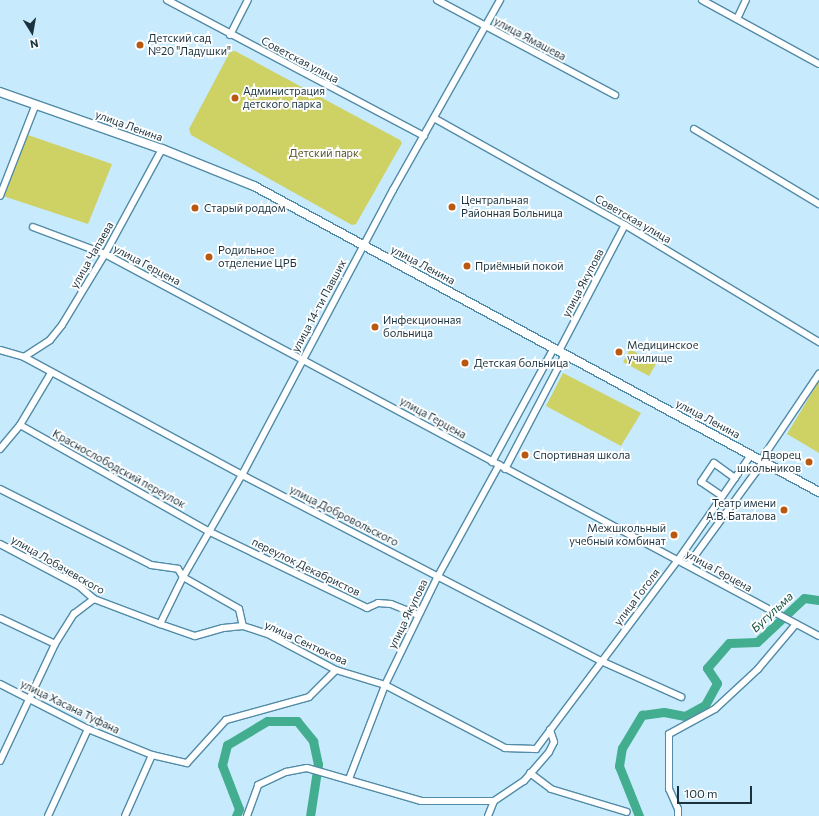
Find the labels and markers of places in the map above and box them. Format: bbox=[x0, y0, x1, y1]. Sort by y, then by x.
place label: Детский сад №20 "Ладушки" bbox=[148, 32, 231, 58]
marker: Детский сад №20 "Ладушки" bbox=[135, 40, 145, 50]
place label: Администрация детского парка bbox=[243, 85, 325, 111]
marker: Администрация детского парка bbox=[230, 93, 240, 103]
place label: Центральная Районная Больница bbox=[461, 194, 563, 220]
place label: Старый роддом bbox=[204, 201, 285, 215]
marker: Центральная Районная Больница bbox=[446, 201, 458, 213]
marker: Старый роддом bbox=[189, 202, 201, 214]
place label: Родильное отделение ЦРБ bbox=[218, 244, 297, 270]
marker: Родильное отделение ЦРБ bbox=[203, 251, 215, 263]
place label: Приёмный покой bbox=[475, 259, 564, 273]
marker: Приёмный покой bbox=[462, 261, 472, 271]
place label: Инфекционная больница bbox=[383, 314, 461, 340]
marker: Инфекционная больница bbox=[370, 322, 380, 332]
place label: Медицинское училище bbox=[627, 339, 698, 365]
marker: Медицинское училище bbox=[614, 347, 624, 357]
place label: Детская больница bbox=[474, 356, 568, 370]
marker: Детская больница bbox=[459, 357, 471, 369]
place label: Спортивная школа bbox=[533, 448, 630, 462]
place label: Дворец школьников bbox=[737, 449, 801, 475]
marker: Спортивная школа bbox=[520, 450, 530, 460]
marker: Дворец школьников bbox=[804, 457, 814, 467]
place label: Театр имени А.В. Баталова bbox=[706, 497, 776, 523]
marker: Театр имени А.В. Баталова bbox=[779, 505, 789, 515]
place label: Межшкольный учебный комбинат bbox=[569, 522, 666, 548]
marker: Межшкольный учебный комбинат bbox=[669, 530, 679, 540]

